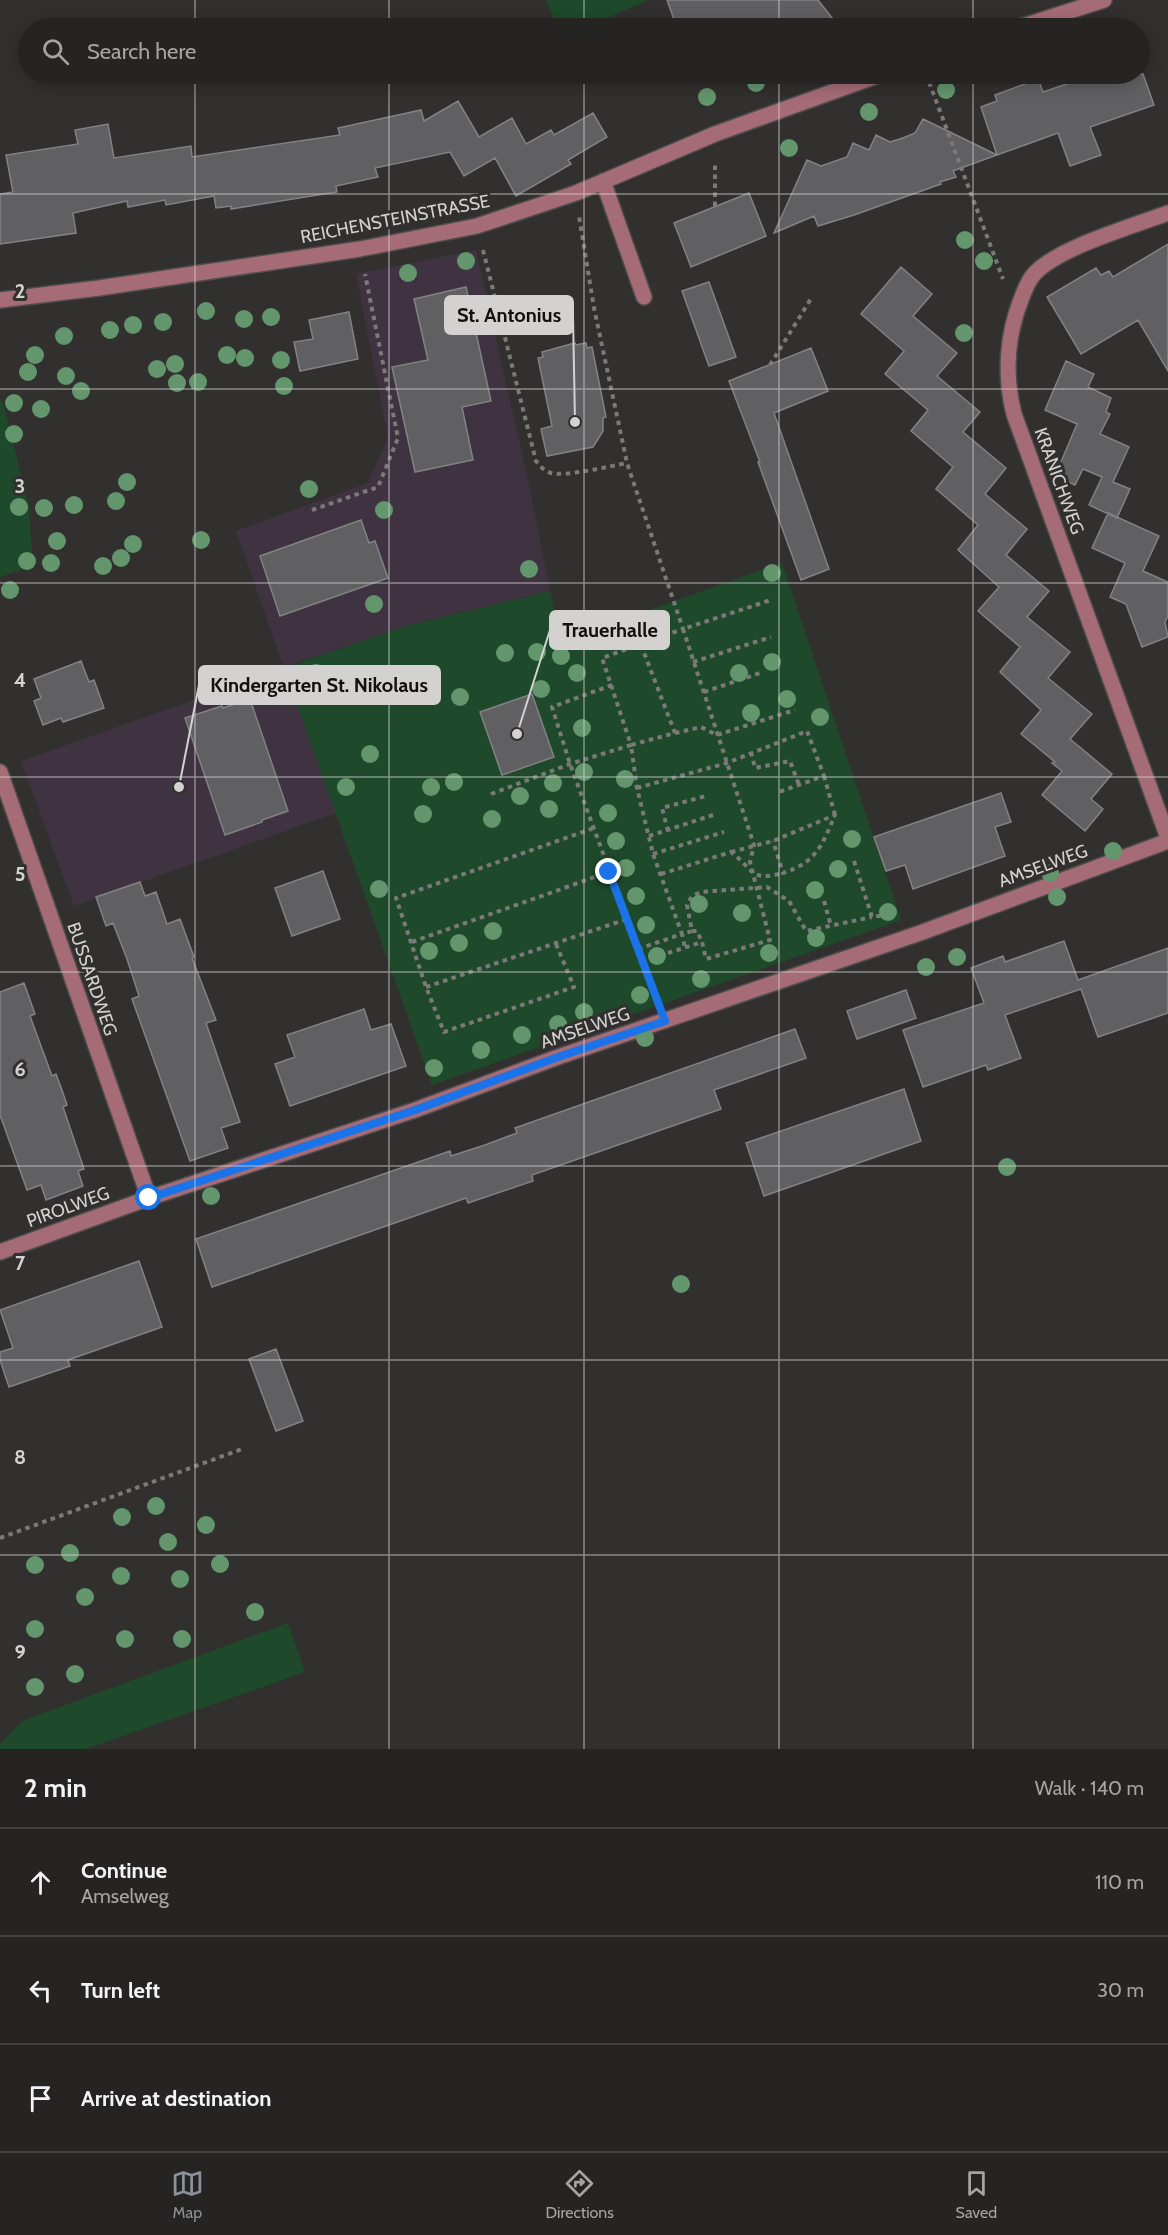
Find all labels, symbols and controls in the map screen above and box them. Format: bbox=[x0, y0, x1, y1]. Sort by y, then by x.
search box bbox=[18, 18, 1150, 84]
icon: search bbox=[39, 35, 72, 68]
text: Search here bbox=[87, 38, 196, 65]
street label: REICHENSTEINSTRASSE bbox=[299, 190, 491, 248]
text: 2 bbox=[15, 279, 25, 303]
callout: St. Antonius bbox=[445, 296, 573, 334]
text: St. Antonius bbox=[457, 303, 561, 327]
street label: KRANICHWEG bbox=[1029, 425, 1089, 537]
text: 3 bbox=[15, 474, 25, 498]
callout: Trauerhalle bbox=[550, 611, 669, 649]
text: Trauerhalle bbox=[562, 618, 658, 642]
callout: Kindergarten St. Nikolaus bbox=[199, 666, 440, 704]
text: 4 bbox=[14, 668, 26, 692]
text: Kindergarten St. Nikolaus bbox=[210, 673, 428, 697]
street label: AMSELWEG bbox=[995, 840, 1091, 892]
route end bbox=[595, 858, 621, 884]
text: 5 bbox=[15, 862, 25, 886]
street label: BUSSARDWEG bbox=[62, 919, 122, 1039]
street label: AMSELWEG bbox=[537, 1002, 633, 1054]
text: 6 bbox=[14, 1057, 26, 1081]
street label: PIROLWEG bbox=[24, 1182, 112, 1232]
route start bbox=[135, 1184, 161, 1210]
text: 7 bbox=[15, 1251, 26, 1275]
text: 8 bbox=[14, 1445, 26, 1469]
text: 9 bbox=[14, 1640, 26, 1664]
text: 2 min bbox=[24, 1772, 87, 1804]
text: Walk · 140 m bbox=[1035, 1776, 1144, 1800]
text: Continue bbox=[81, 1857, 167, 1884]
icon: ahead bbox=[24, 1866, 57, 1899]
text: 110 m bbox=[1095, 1870, 1144, 1894]
text: Amselweg bbox=[81, 1884, 169, 1908]
icon: left bbox=[24, 1974, 57, 2007]
text: Turn left bbox=[81, 1977, 160, 2004]
text: 30 m bbox=[1097, 1978, 1144, 2002]
icon: arrive bbox=[24, 2082, 57, 2115]
text: Arrive at destination bbox=[81, 2085, 271, 2112]
tab: Map bbox=[171, 2167, 204, 2222]
tab: Directions bbox=[546, 2167, 614, 2222]
tab: Saved bbox=[956, 2167, 997, 2222]

